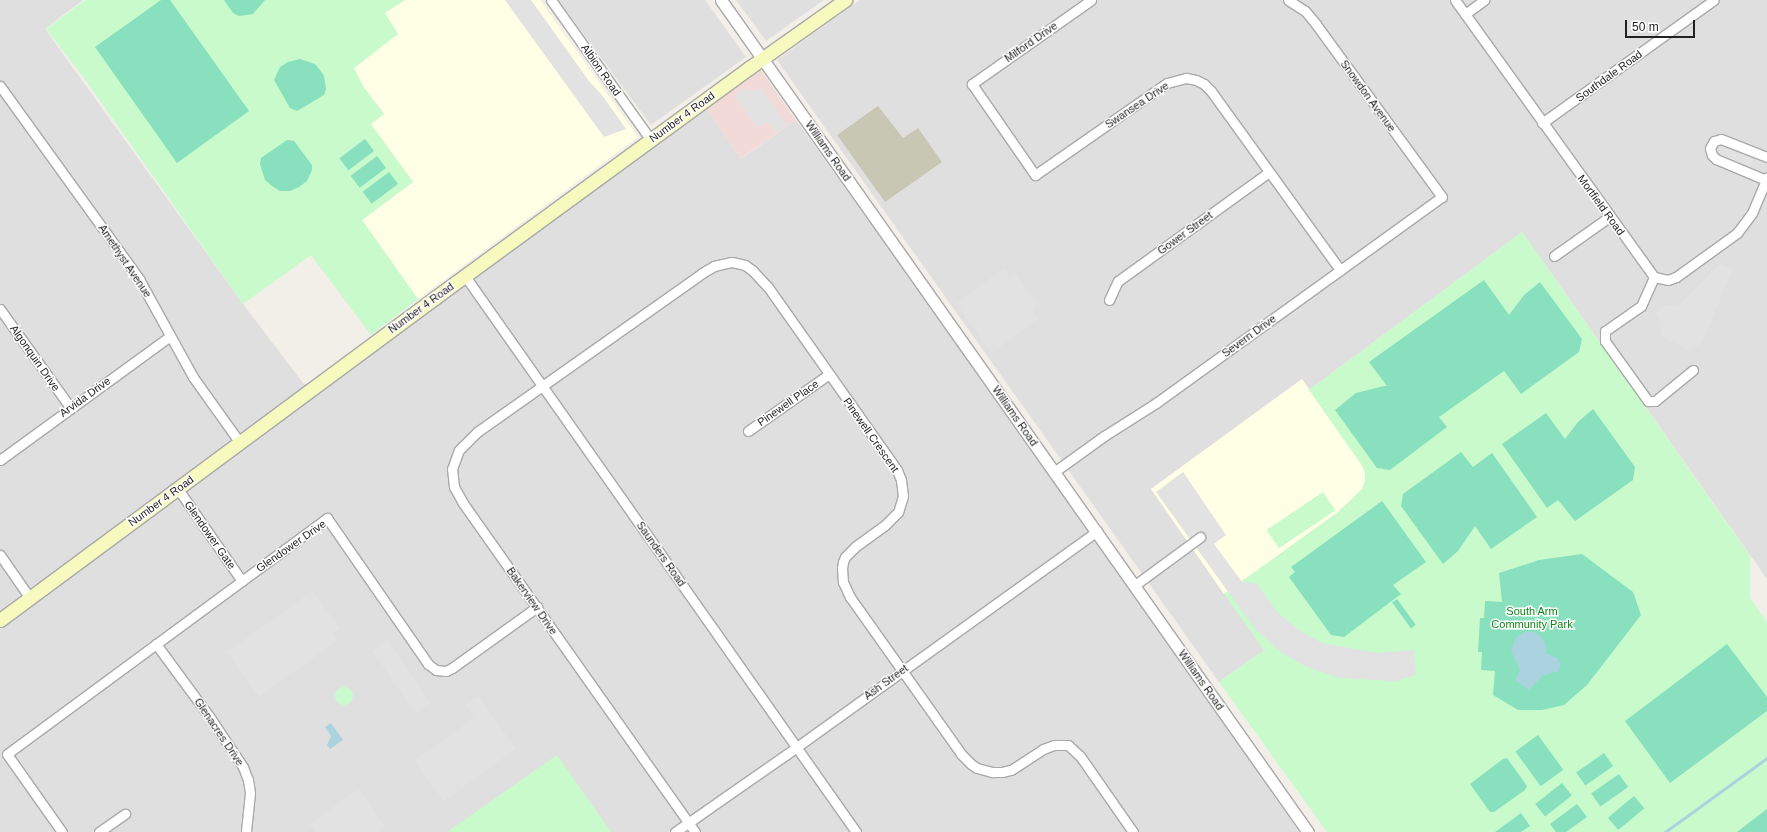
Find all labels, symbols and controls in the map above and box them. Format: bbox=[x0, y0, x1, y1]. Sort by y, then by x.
scale bar bbox=[1627, 12, 1697, 38]
street label: Milford Drive bbox=[1002, 19, 1060, 65]
text: 50 m bbox=[1632, 20, 1659, 34]
street label: Albion Road bbox=[578, 42, 624, 98]
street label: Southdale Road bbox=[1573, 47, 1645, 105]
street label: Snowdon Avenue bbox=[1337, 57, 1399, 135]
street label: Swansea Drive bbox=[1103, 79, 1171, 131]
street label: Number 4 Road bbox=[647, 89, 717, 145]
street label: Williams Road bbox=[802, 118, 854, 184]
street label: Mortfield Road bbox=[1575, 172, 1627, 238]
street label: Gower Street bbox=[1155, 209, 1215, 257]
street label: Amethyst Avenue bbox=[95, 222, 155, 300]
street label: Number 4 Road bbox=[386, 280, 456, 336]
street label: Severn Drive bbox=[1219, 312, 1279, 360]
street label: Algonquin Drive bbox=[7, 322, 63, 394]
street label: Arvida Drive bbox=[57, 374, 113, 420]
street label: Pinewell Place bbox=[755, 377, 821, 429]
street label: Williams Road bbox=[989, 383, 1041, 449]
street label: Pinewell Crescent bbox=[840, 395, 902, 475]
street label: Number 4 Road bbox=[126, 473, 196, 529]
street label: Glendower Gate bbox=[182, 498, 238, 572]
street label: Glendower Drive bbox=[254, 517, 328, 575]
street label: Saunders Road bbox=[634, 519, 688, 589]
street label: Bakerview Drive bbox=[504, 565, 560, 637]
park label: South Arm Community Park bbox=[1491, 605, 1573, 631]
street label: Williams Road bbox=[1175, 647, 1227, 713]
street label: Ash Street bbox=[861, 662, 911, 702]
street label: Glenacres Drive bbox=[191, 696, 247, 768]

